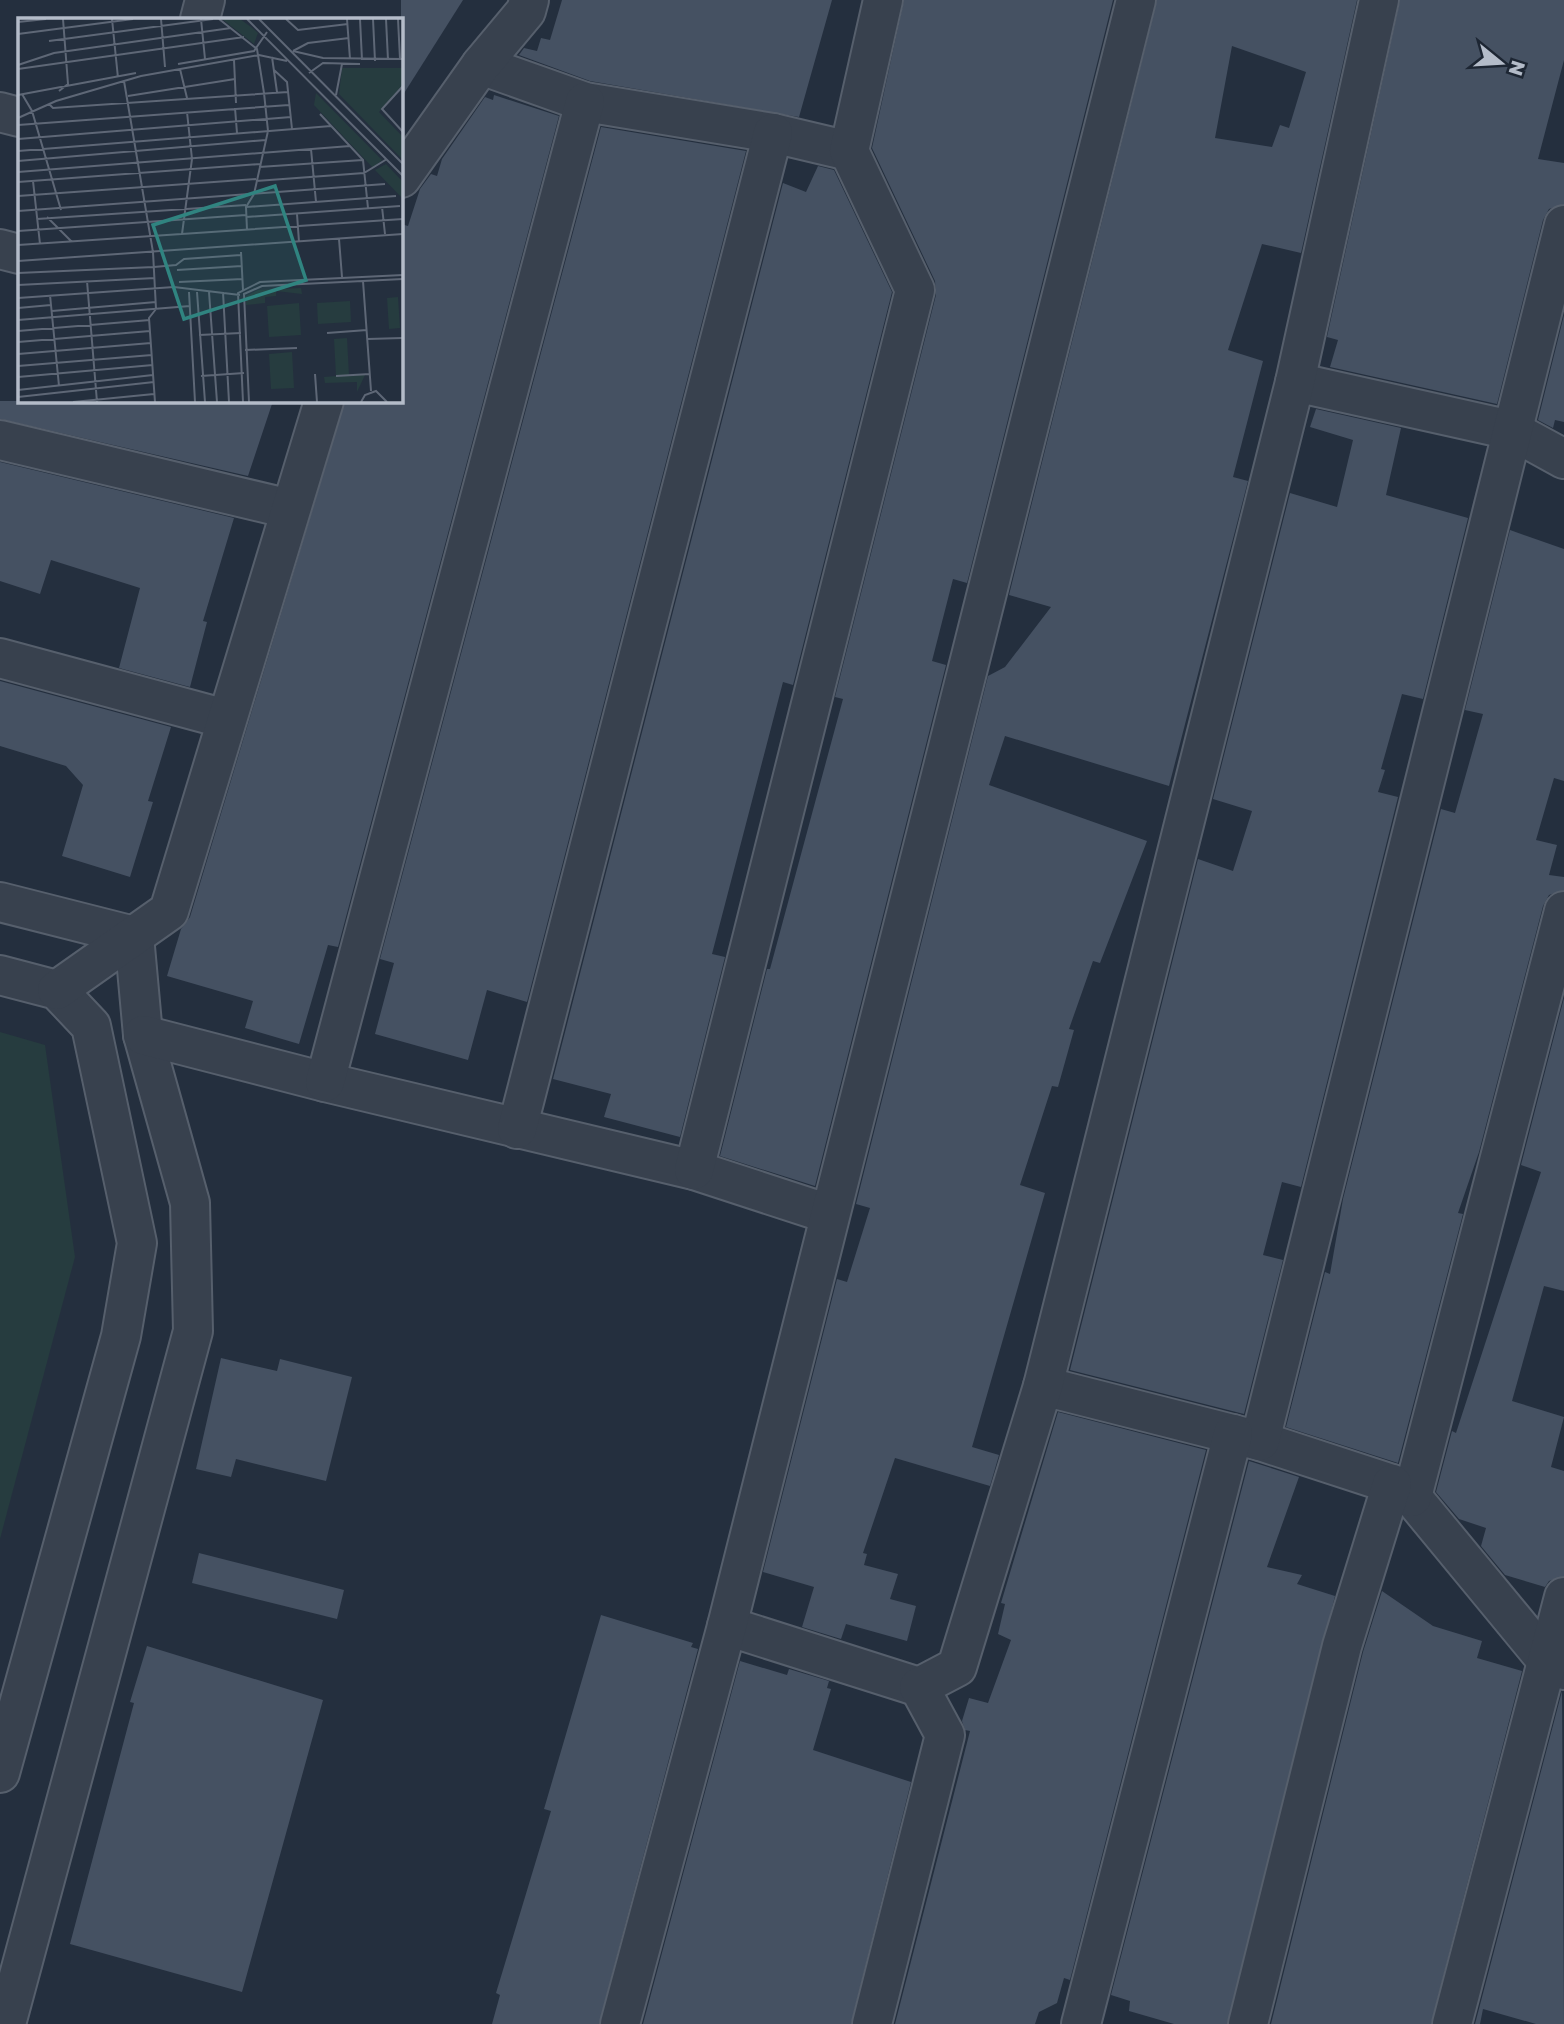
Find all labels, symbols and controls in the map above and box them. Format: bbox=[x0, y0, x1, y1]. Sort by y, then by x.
inset map bbox=[18, 18, 402, 402]
north arrow bbox=[1466, 28, 1536, 98]
text: N bbox=[1504, 58, 1531, 79]

